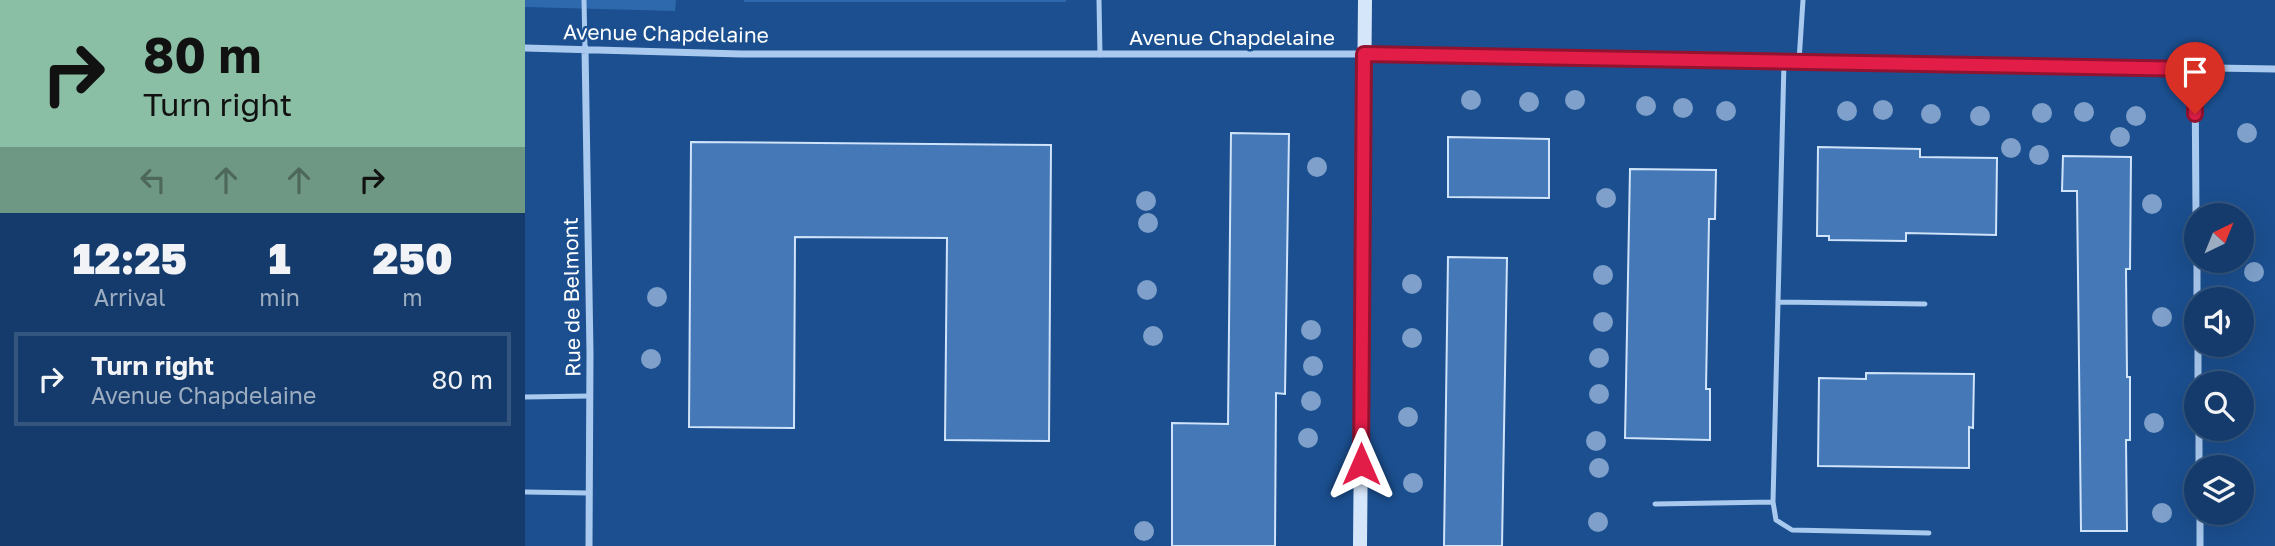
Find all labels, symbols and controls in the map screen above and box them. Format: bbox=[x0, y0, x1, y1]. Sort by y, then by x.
street label: Avenue Chapdelaine bbox=[563, 18, 769, 48]
street label: Avenue Chapdelaine bbox=[1129, 24, 1335, 50]
text: 80 m bbox=[143, 25, 261, 84]
icon: right bbox=[28, 28, 119, 119]
pin bbox=[2165, 42, 2225, 114]
icon: arrive bbox=[2176, 53, 2214, 91]
text: Turn right bbox=[143, 85, 292, 123]
icon: left bbox=[134, 161, 172, 199]
icon: ahead bbox=[207, 161, 245, 199]
icon: ahead bbox=[280, 161, 318, 199]
icon: right bbox=[353, 161, 391, 199]
north arrow bbox=[2184, 203, 2254, 273]
map controls bbox=[2184, 203, 2254, 525]
street label: Rue de Belmont bbox=[557, 217, 585, 377]
text: 12:25 bbox=[72, 233, 187, 283]
text: 1 bbox=[269, 233, 291, 283]
text: 250 bbox=[372, 233, 453, 283]
text: Arrival bbox=[94, 283, 166, 311]
text: min bbox=[259, 283, 300, 311]
text: m bbox=[402, 283, 423, 311]
button: sound bbox=[2184, 287, 2254, 357]
text: Turn right bbox=[91, 350, 214, 381]
icon: right bbox=[32, 360, 70, 398]
text: 80 m bbox=[432, 364, 493, 395]
button: search bbox=[2184, 371, 2254, 441]
text: Avenue Chapdelaine bbox=[91, 381, 316, 409]
position arrow bbox=[1324, 427, 1398, 501]
button: layers bbox=[2184, 455, 2254, 525]

